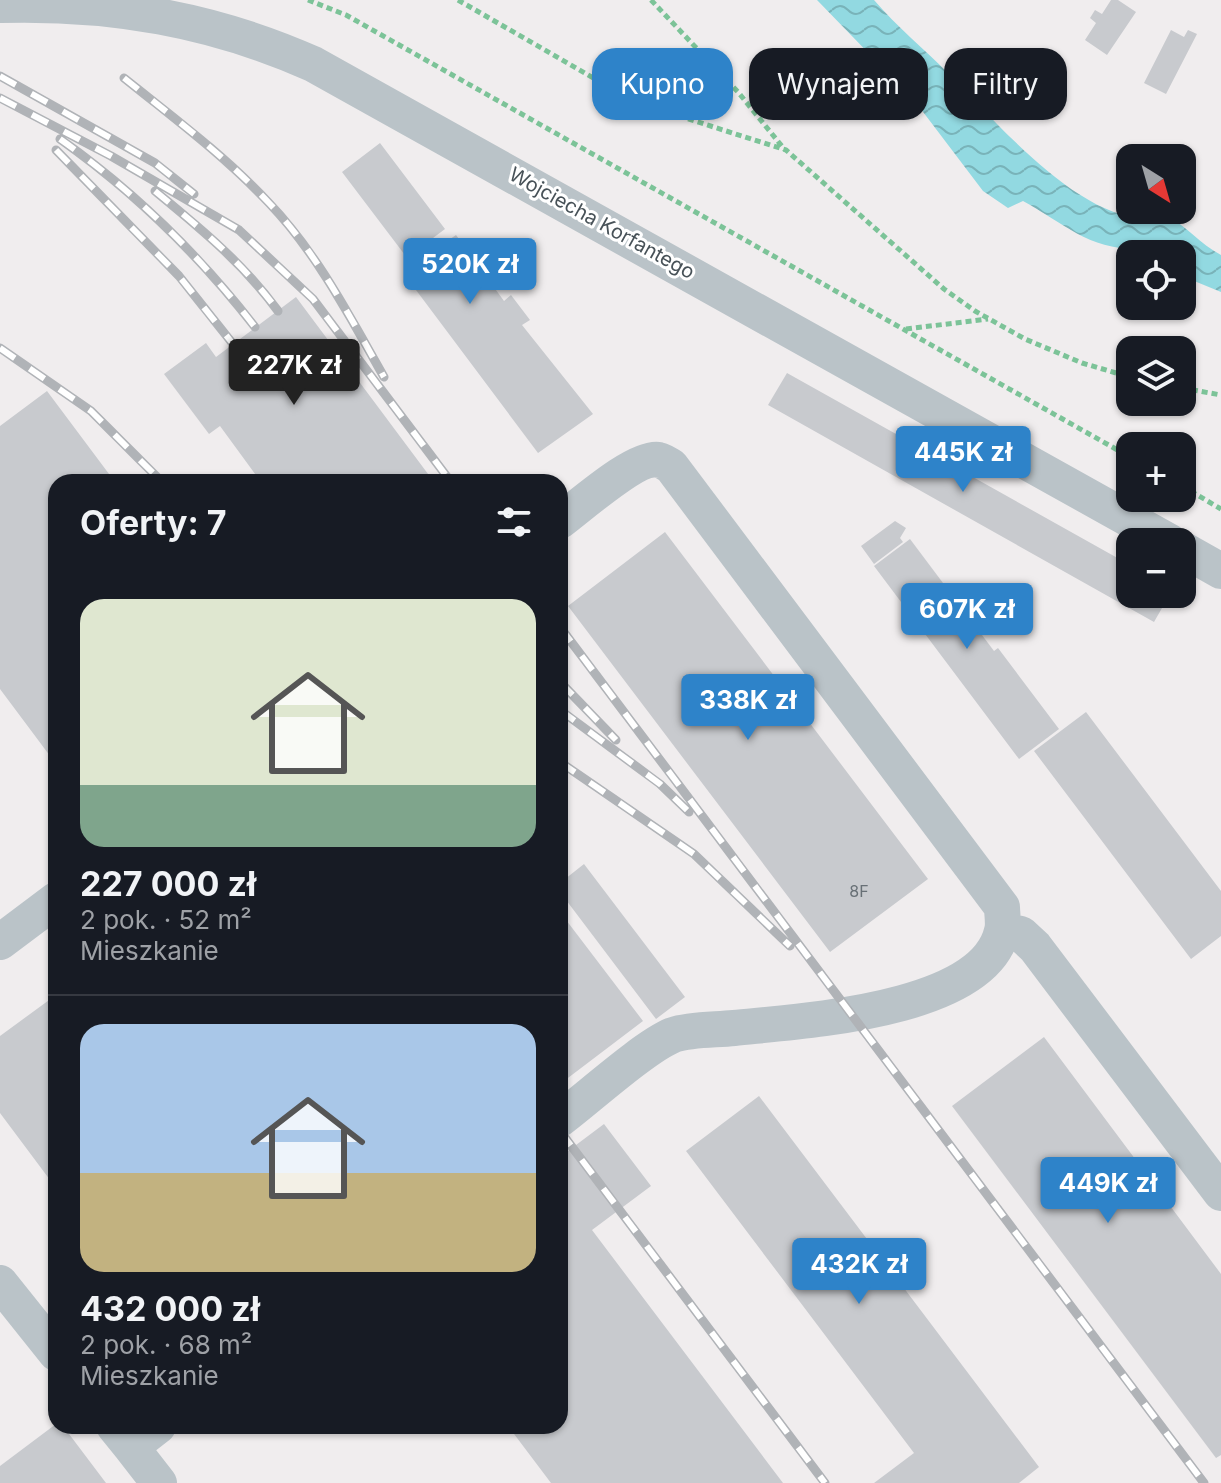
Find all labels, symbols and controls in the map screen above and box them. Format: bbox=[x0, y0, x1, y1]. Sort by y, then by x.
chip: Kupno bbox=[592, 48, 733, 120]
chip: Wynajem bbox=[749, 48, 928, 120]
chip: Filtry bbox=[944, 48, 1067, 120]
north arrow bbox=[1116, 144, 1196, 224]
map controls bbox=[1116, 144, 1196, 608]
street label: Wojciecha Korfantego bbox=[505, 162, 699, 284]
pin: 520K zł bbox=[396, 238, 544, 306]
button: locate bbox=[1116, 240, 1196, 320]
text: 520K zł bbox=[421, 248, 519, 279]
button: layers bbox=[1116, 336, 1196, 416]
pin: 227K zł bbox=[220, 339, 368, 407]
text: 227K zł bbox=[247, 349, 341, 380]
pin: 445K zł bbox=[889, 426, 1037, 494]
button: + bbox=[1116, 432, 1196, 512]
text: 445K zł bbox=[914, 436, 1012, 467]
icon: filters bbox=[492, 500, 536, 544]
text: Oferty: 7 bbox=[80, 502, 227, 543]
button: − bbox=[1116, 528, 1196, 608]
pin: 607K zł bbox=[893, 583, 1041, 651]
text: 607K zł bbox=[919, 593, 1015, 624]
icon: home bbox=[236, 651, 380, 795]
pin: 338K zł bbox=[674, 674, 822, 742]
text: 338K zł bbox=[699, 684, 797, 715]
text: 227 000 zł bbox=[80, 863, 256, 904]
house number: 8F bbox=[849, 881, 869, 901]
text: 2 pok. · 52 m² bbox=[80, 904, 252, 935]
text: Mieszkanie bbox=[80, 935, 219, 966]
icon: home bbox=[236, 1076, 380, 1220]
pin: 449K zł bbox=[1034, 1157, 1182, 1225]
text: 449K zł bbox=[1059, 1167, 1157, 1198]
pin: 432K zł bbox=[785, 1238, 933, 1306]
text: 432K zł bbox=[810, 1248, 908, 1279]
text: 432 000 zł bbox=[80, 1288, 260, 1329]
text: 2 pok. · 68 m² bbox=[80, 1329, 252, 1360]
text: Mieszkanie bbox=[80, 1360, 219, 1391]

